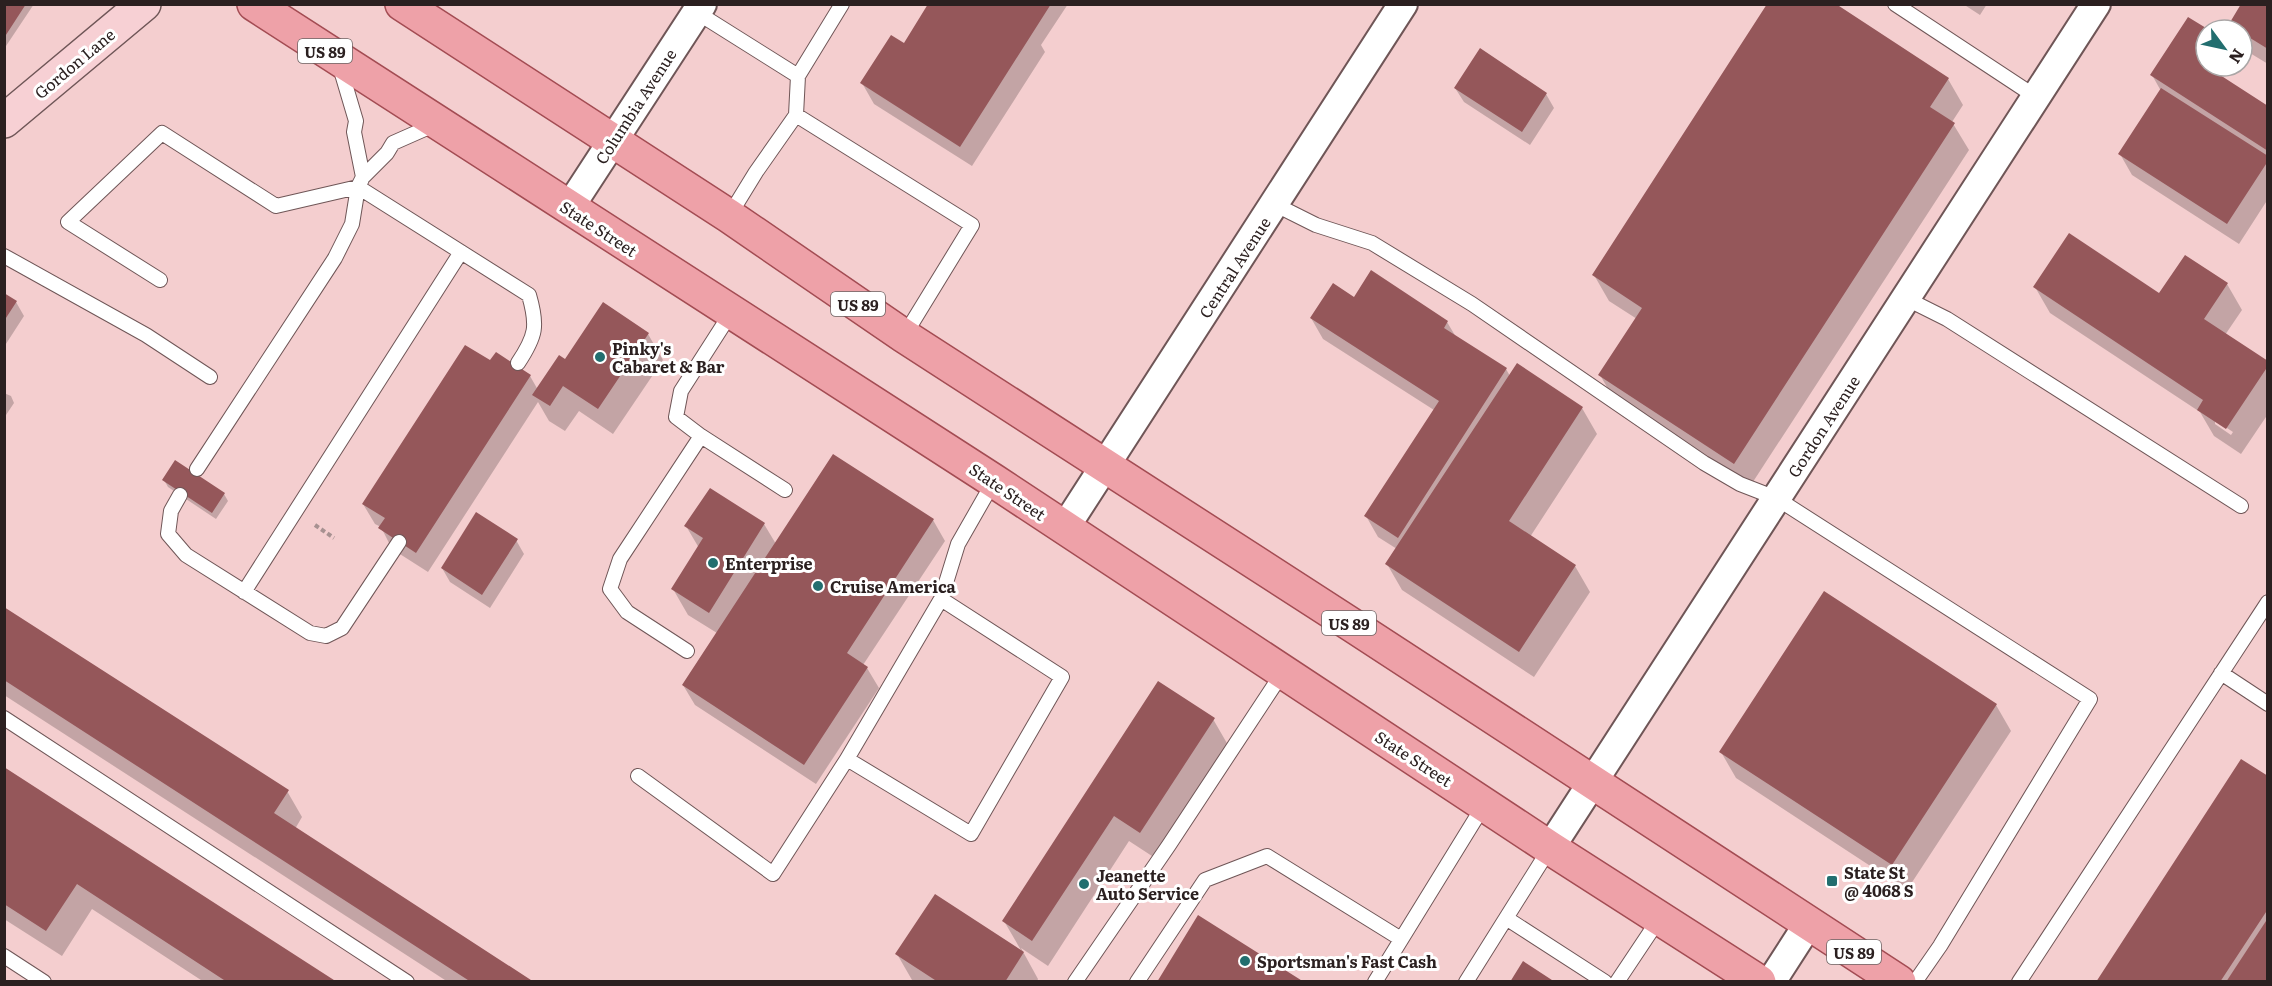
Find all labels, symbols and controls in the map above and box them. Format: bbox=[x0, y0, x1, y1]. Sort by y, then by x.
north arrow bbox=[2194, 18, 2254, 78]
street label: Gordon Lane bbox=[28, 22, 120, 104]
road number: US 89 bbox=[298, 39, 352, 63]
street label: Columbia Avenue bbox=[589, 43, 681, 169]
text: N bbox=[2224, 45, 2251, 69]
street label: State Street bbox=[556, 194, 643, 262]
street label: Central Avenue bbox=[1192, 212, 1276, 322]
road number: US 89 bbox=[831, 292, 885, 316]
place label: Pinky's Cabaret & Bar bbox=[612, 336, 725, 378]
marker: Pinky's Cabaret & Bar bbox=[593, 350, 607, 364]
street label: Gordon Avenue bbox=[1781, 370, 1865, 482]
street label: State Street bbox=[965, 457, 1051, 526]
place label: Enterprise bbox=[725, 551, 813, 575]
marker: Enterprise bbox=[706, 556, 720, 570]
place label: Cruise America bbox=[830, 574, 957, 598]
marker: Cruise America bbox=[811, 579, 825, 593]
road number: US 89 bbox=[1322, 611, 1376, 635]
street label: State Street bbox=[1371, 724, 1458, 792]
place label: State St @ 4068 S bbox=[1844, 860, 1914, 902]
place label: Jeanette Auto Service bbox=[1096, 863, 1199, 905]
marker: State St @ 4068 S bbox=[1825, 874, 1839, 888]
marker: Jeanette Auto Service bbox=[1077, 877, 1091, 891]
road number: US 89 bbox=[1827, 940, 1881, 964]
place label: Sportsman's Fast Cash bbox=[1257, 949, 1437, 973]
marker: Sportsman's Fast Cash bbox=[1238, 954, 1252, 968]

